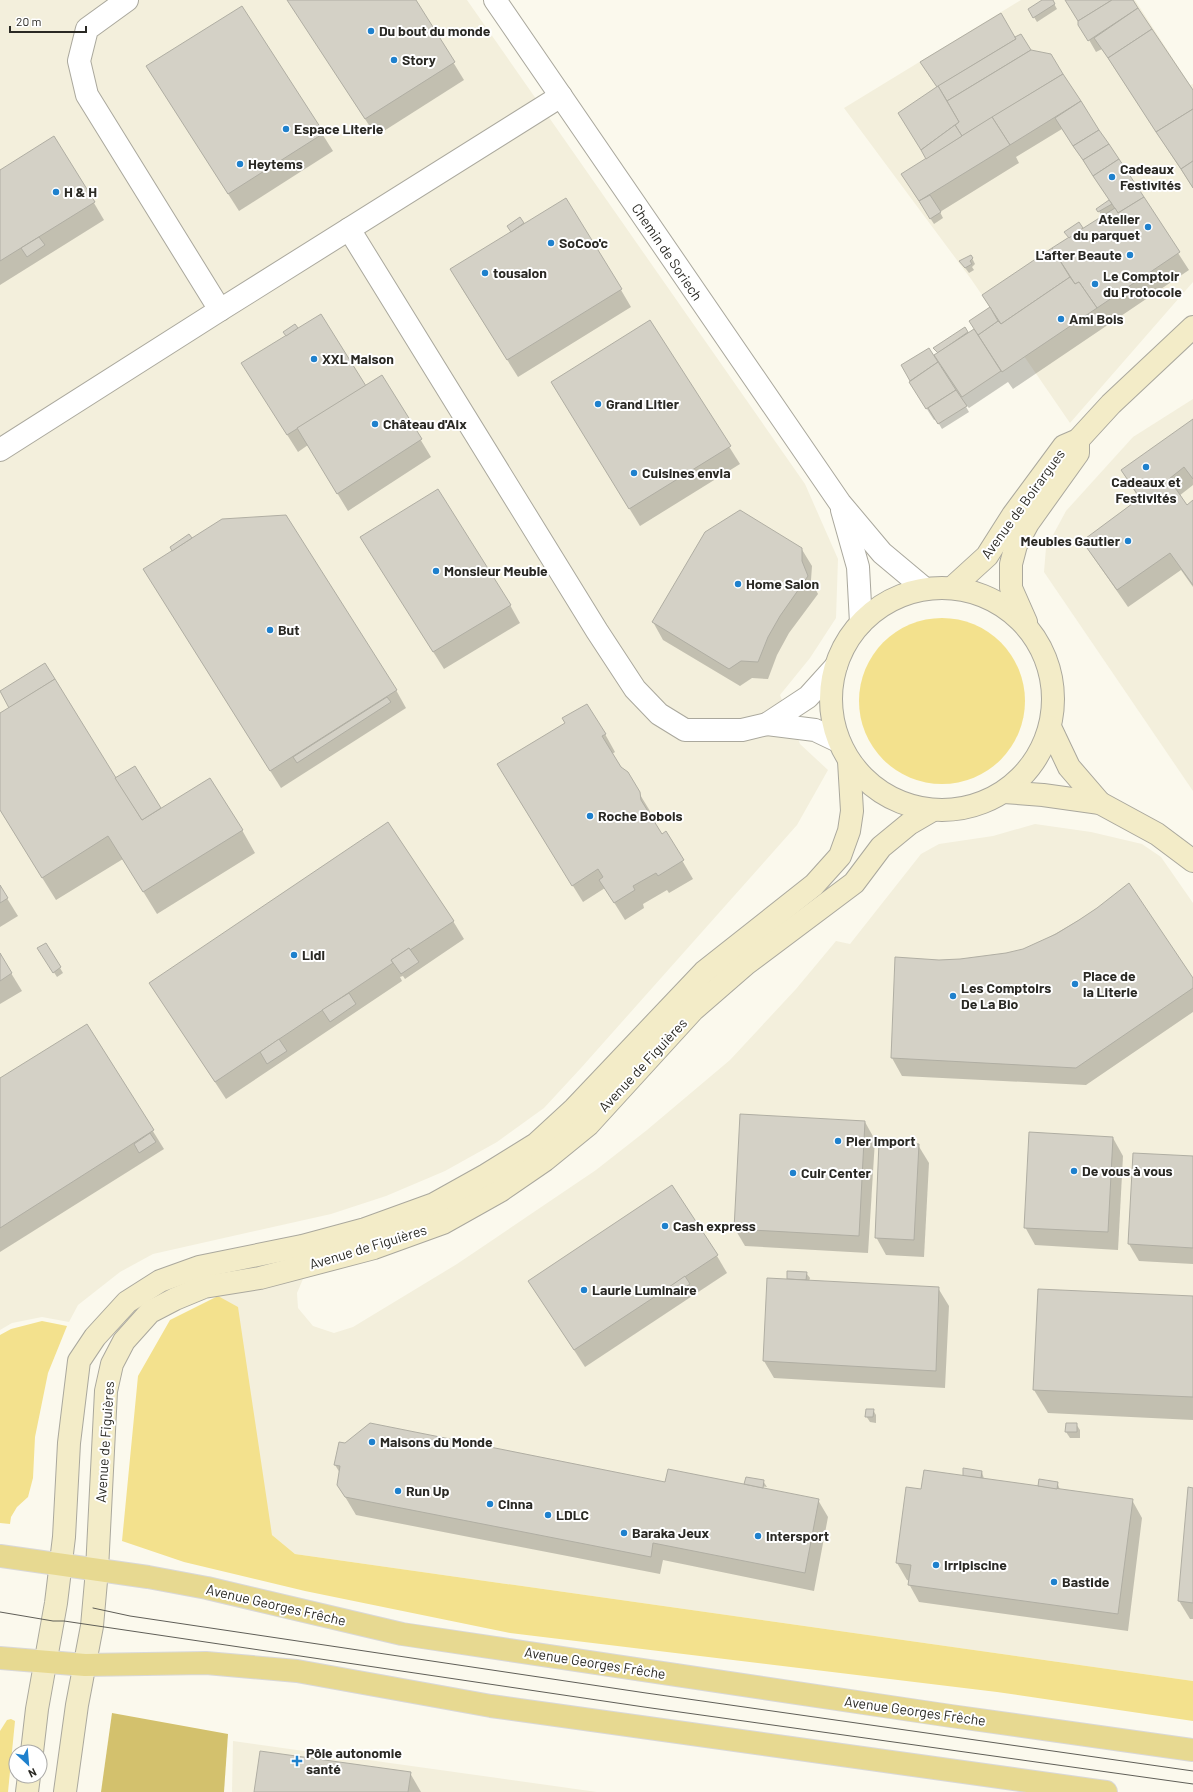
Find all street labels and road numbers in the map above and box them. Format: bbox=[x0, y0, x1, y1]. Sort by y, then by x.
street label: Chemin de Soriech bbox=[629, 200, 706, 304]
street label: Avenue de Boirargues bbox=[977, 445, 1068, 562]
street label: Avenue de Figuières bbox=[595, 1014, 691, 1115]
street label: Avenue de Figuières bbox=[307, 1221, 429, 1272]
street label: Avenue de Figuières bbox=[92, 1380, 117, 1503]
street label: Avenue Georges Frêche bbox=[205, 1580, 348, 1629]
street label: Avenue Georges Frêche bbox=[523, 1643, 667, 1682]
street label: Avenue Georges Frêche bbox=[843, 1692, 987, 1729]

